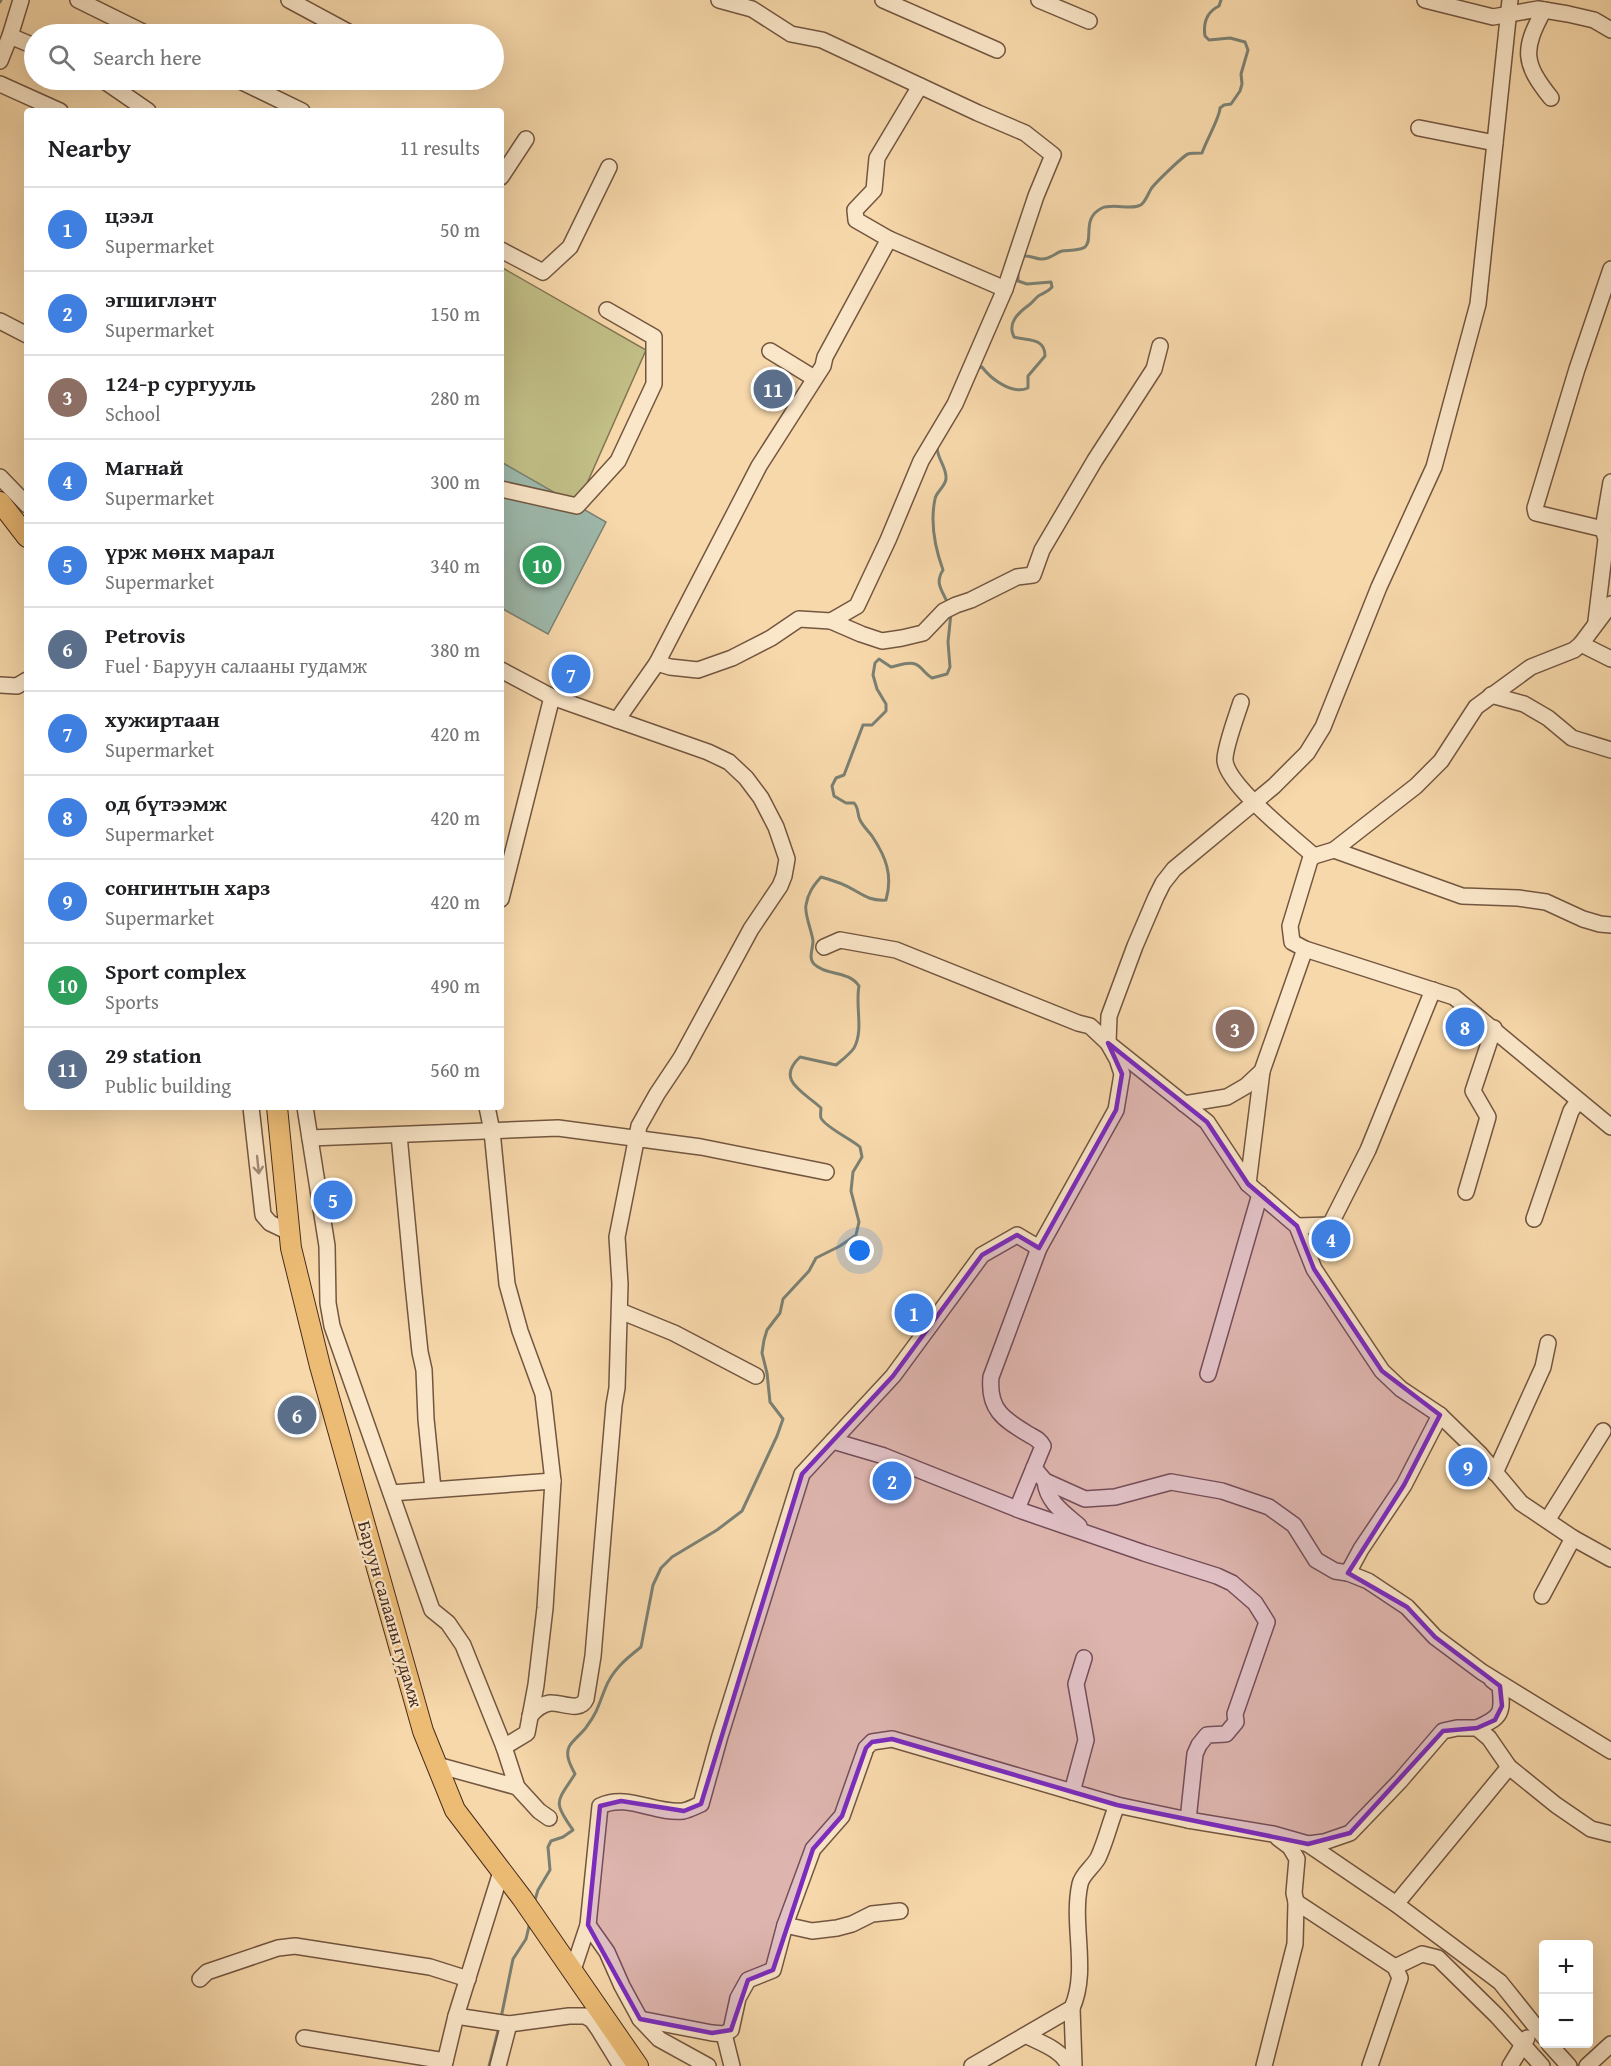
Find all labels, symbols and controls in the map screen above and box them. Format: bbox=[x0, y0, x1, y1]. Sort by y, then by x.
search box bbox=[24, 24, 504, 90]
icon: search bbox=[45, 41, 78, 74]
text: Search here bbox=[93, 41, 202, 73]
text: Nearby bbox=[48, 128, 131, 167]
text: 11 results bbox=[400, 133, 480, 162]
text: цээл bbox=[105, 199, 154, 231]
text: 1 bbox=[62, 215, 73, 244]
text: 50 m bbox=[440, 215, 480, 244]
text: Supermarket bbox=[105, 231, 214, 260]
text: эгшиглэнт bbox=[105, 283, 216, 315]
text: 2 bbox=[62, 299, 73, 328]
text: 150 m bbox=[430, 299, 480, 328]
text: Supermarket bbox=[105, 315, 214, 344]
pin: 11 bbox=[754, 366, 792, 412]
text: 124-р сургууль bbox=[105, 367, 256, 399]
text: 3 bbox=[62, 383, 73, 412]
text: 280 m bbox=[430, 383, 480, 412]
text: School bbox=[105, 399, 161, 428]
text: Магнай bbox=[105, 451, 183, 483]
text: 4 bbox=[62, 467, 73, 496]
text: 300 m bbox=[430, 467, 480, 496]
text: Supermarket bbox=[105, 483, 214, 512]
text: үрж мөнх марал bbox=[105, 535, 275, 567]
pin: 10 bbox=[522, 542, 562, 588]
text: 5 bbox=[62, 551, 73, 580]
text: 340 m bbox=[430, 551, 480, 580]
text: Supermarket bbox=[105, 567, 214, 596]
text: Petrovis bbox=[105, 619, 186, 651]
text: 6 bbox=[62, 635, 73, 664]
text: 380 m bbox=[430, 635, 480, 664]
text: Fuel · Баруун салааны гудамж bbox=[105, 651, 367, 680]
pin: 7 bbox=[552, 652, 590, 696]
text: хужиртаан bbox=[105, 703, 220, 735]
text: 7 bbox=[62, 719, 73, 748]
text: 420 m bbox=[430, 719, 480, 748]
text: Supermarket bbox=[105, 735, 214, 764]
text: од бүтээмж bbox=[105, 787, 227, 819]
text: 8 bbox=[62, 803, 73, 832]
text: 420 m bbox=[430, 803, 480, 832]
text: Supermarket bbox=[105, 819, 214, 848]
text: сонгинтын харз bbox=[105, 871, 270, 903]
text: 9 bbox=[62, 887, 73, 916]
text: 420 m bbox=[430, 887, 480, 916]
text: Supermarket bbox=[105, 903, 214, 932]
text: Sport complex bbox=[105, 955, 246, 987]
text: 10 bbox=[57, 971, 78, 1000]
text: 490 m bbox=[430, 971, 480, 1000]
text: Sports bbox=[105, 987, 159, 1016]
pin: 8 bbox=[1446, 1004, 1484, 1050]
pin: 3 bbox=[1216, 1006, 1254, 1052]
text: 29 station bbox=[105, 1039, 202, 1071]
text: 11 bbox=[57, 1055, 78, 1084]
text: 560 m bbox=[430, 1055, 480, 1084]
text: Public building bbox=[105, 1071, 231, 1100]
one-way arrow bbox=[253, 1155, 264, 1175]
pin: 5 bbox=[314, 1178, 352, 1222]
pin: 4 bbox=[1312, 1216, 1350, 1262]
your location bbox=[845, 1236, 874, 1265]
pin: 1 bbox=[894, 1290, 934, 1336]
pin: 6 bbox=[278, 1392, 316, 1438]
pin: 9 bbox=[1448, 1444, 1488, 1490]
pin: 2 bbox=[872, 1458, 912, 1504]
street label: Баруун салааны гудамж bbox=[351, 1517, 430, 1711]
map controls bbox=[1539, 1940, 1593, 2048]
button: + bbox=[1539, 1940, 1593, 1994]
button: − bbox=[1539, 1994, 1593, 2048]

